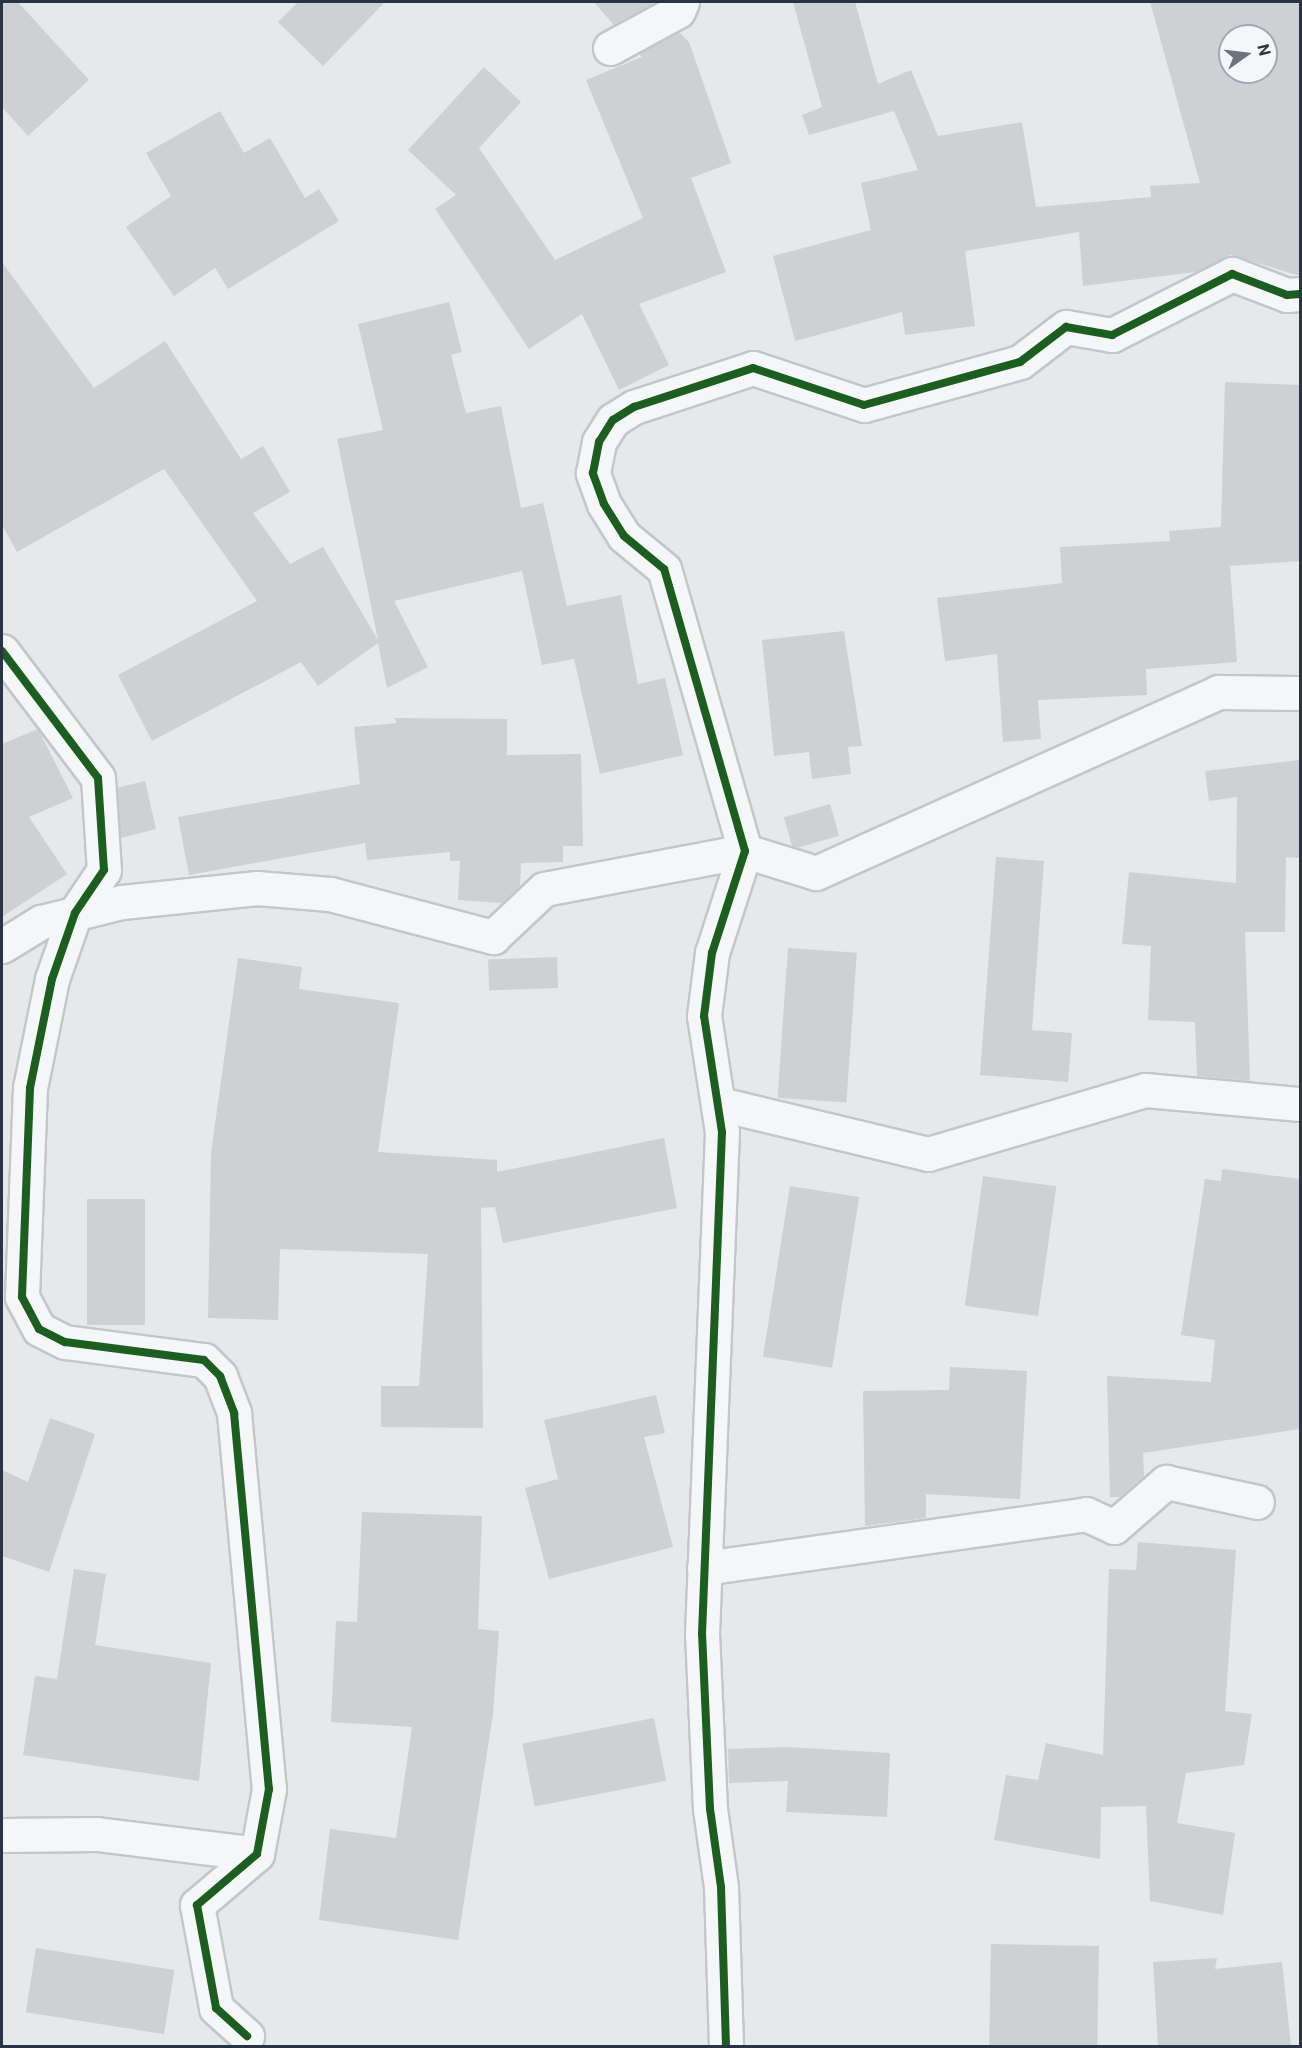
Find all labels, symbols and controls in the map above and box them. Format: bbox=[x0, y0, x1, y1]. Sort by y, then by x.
north arrow bbox=[1218, 24, 1278, 84]
text: N bbox=[1253, 42, 1275, 58]

